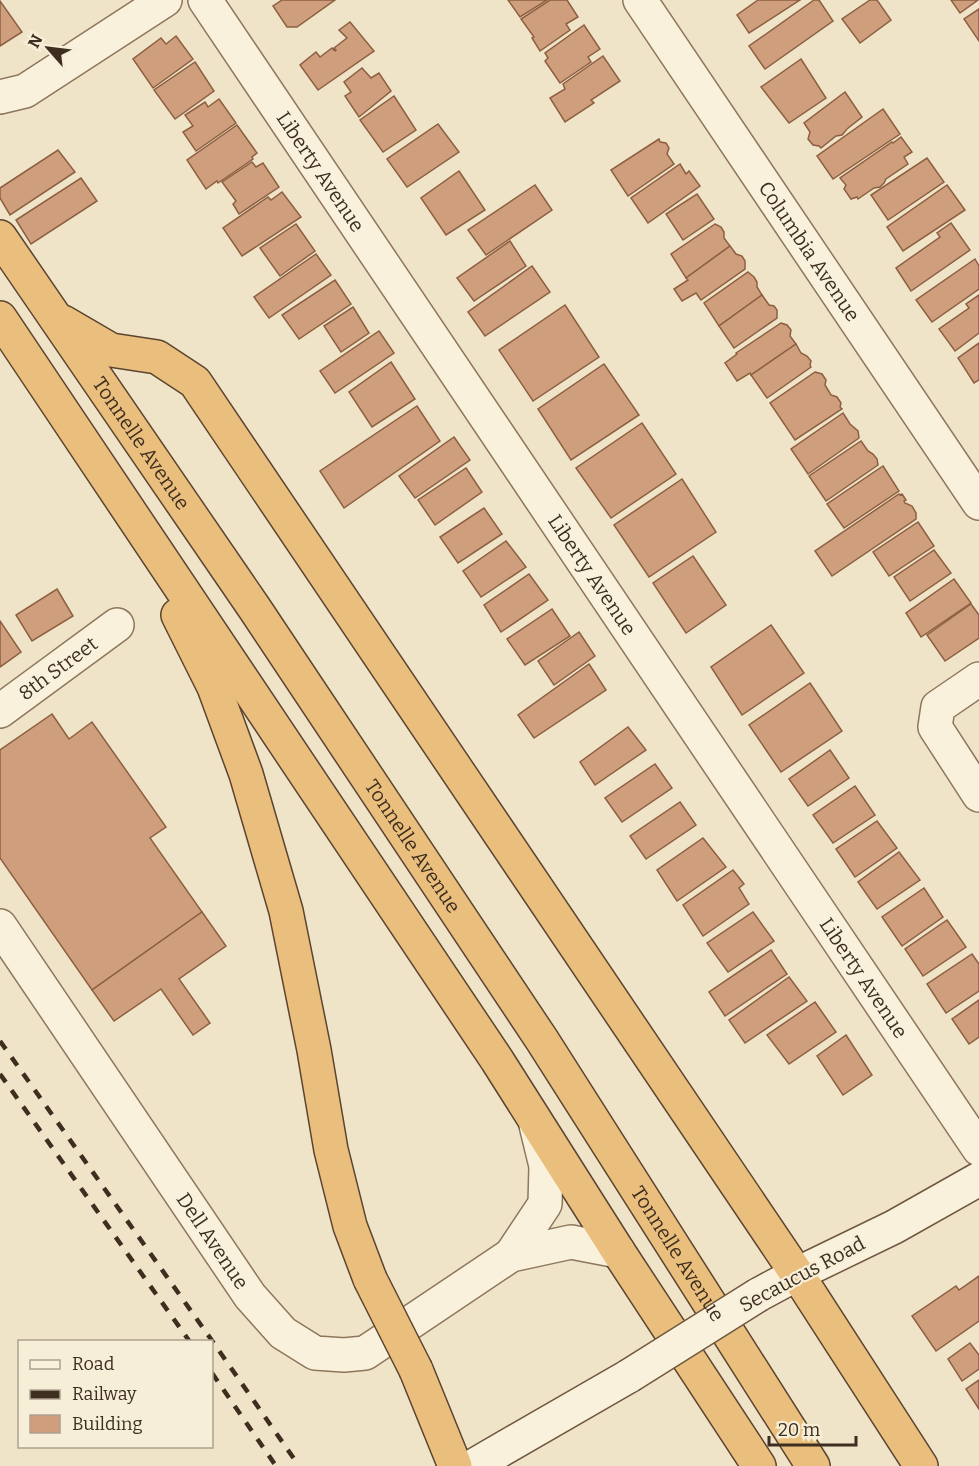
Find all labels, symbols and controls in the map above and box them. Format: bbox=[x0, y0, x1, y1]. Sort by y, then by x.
north arrow bbox=[18, 18, 78, 78]
text: N bbox=[24, 31, 46, 51]
street label: Liberty Avenue bbox=[272, 107, 370, 236]
street label: Columbia Avenue bbox=[754, 177, 865, 326]
street label: Tonnelle Avenue bbox=[88, 372, 195, 514]
street label: Liberty Avenue bbox=[543, 510, 641, 640]
street label: 8th Street bbox=[14, 631, 102, 705]
street label: Tonnelle Avenue bbox=[360, 775, 466, 918]
street label: Liberty Avenue bbox=[815, 913, 913, 1043]
street label: Tonnelle Avenue bbox=[626, 1182, 730, 1326]
street label: Dell Avenue bbox=[172, 1188, 254, 1294]
street label: Secaucus Road bbox=[735, 1231, 869, 1317]
legend bbox=[18, 1340, 213, 1448]
text: Road bbox=[72, 1353, 115, 1375]
text: Railway bbox=[72, 1383, 137, 1405]
scale bar bbox=[769, 1409, 856, 1447]
text: Building bbox=[72, 1413, 143, 1435]
text: 20 m bbox=[778, 1419, 820, 1441]

